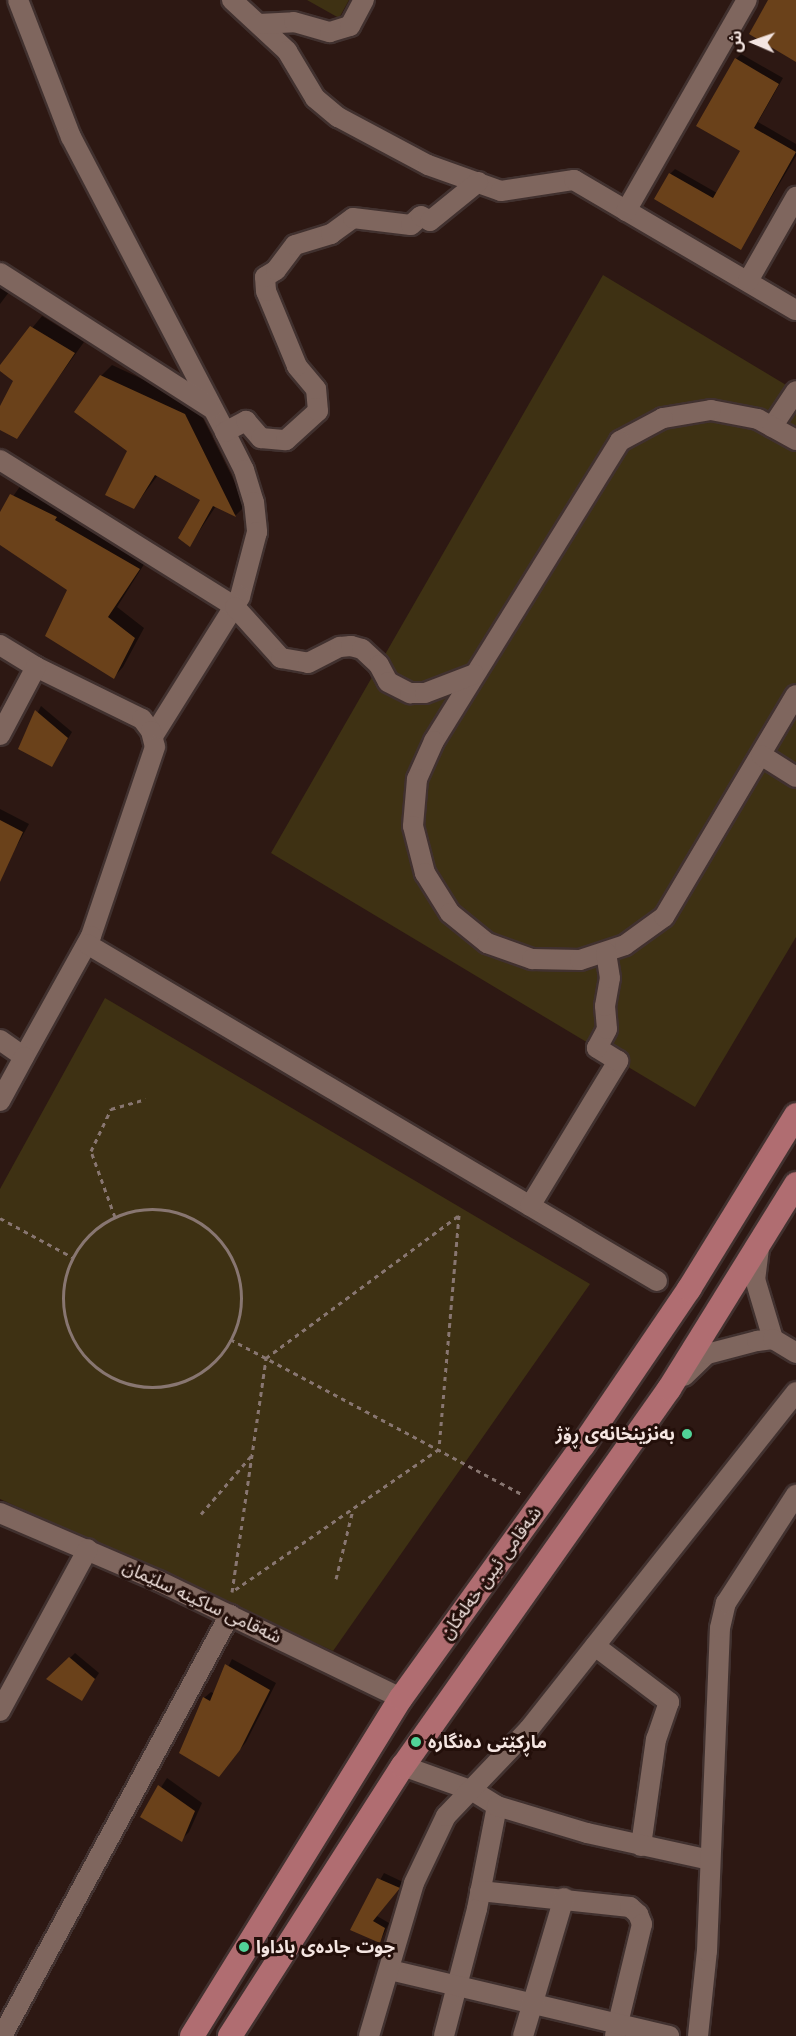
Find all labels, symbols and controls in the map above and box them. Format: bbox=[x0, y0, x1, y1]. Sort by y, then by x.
north arrow bbox=[724, 12, 784, 72]
text: ش bbox=[724, 30, 747, 53]
place label: بەنزینخانەی ڕۆژ bbox=[556, 1423, 675, 1445]
marker: بەنزینخانەی ڕۆژ bbox=[680, 1427, 694, 1441]
street label: شەقامی ئیبن خەلەکان bbox=[436, 1503, 546, 1643]
street label: شەقامی ساکینە سلێمان bbox=[119, 1556, 285, 1648]
place label: ماڕكێتی دەنگارە bbox=[428, 1731, 547, 1753]
marker: ماڕكێتی دەنگارە bbox=[409, 1735, 423, 1749]
place label: جوت جادەی باداوا bbox=[256, 1936, 395, 1958]
marker: جوت جادەی باداوا bbox=[237, 1940, 251, 1954]

